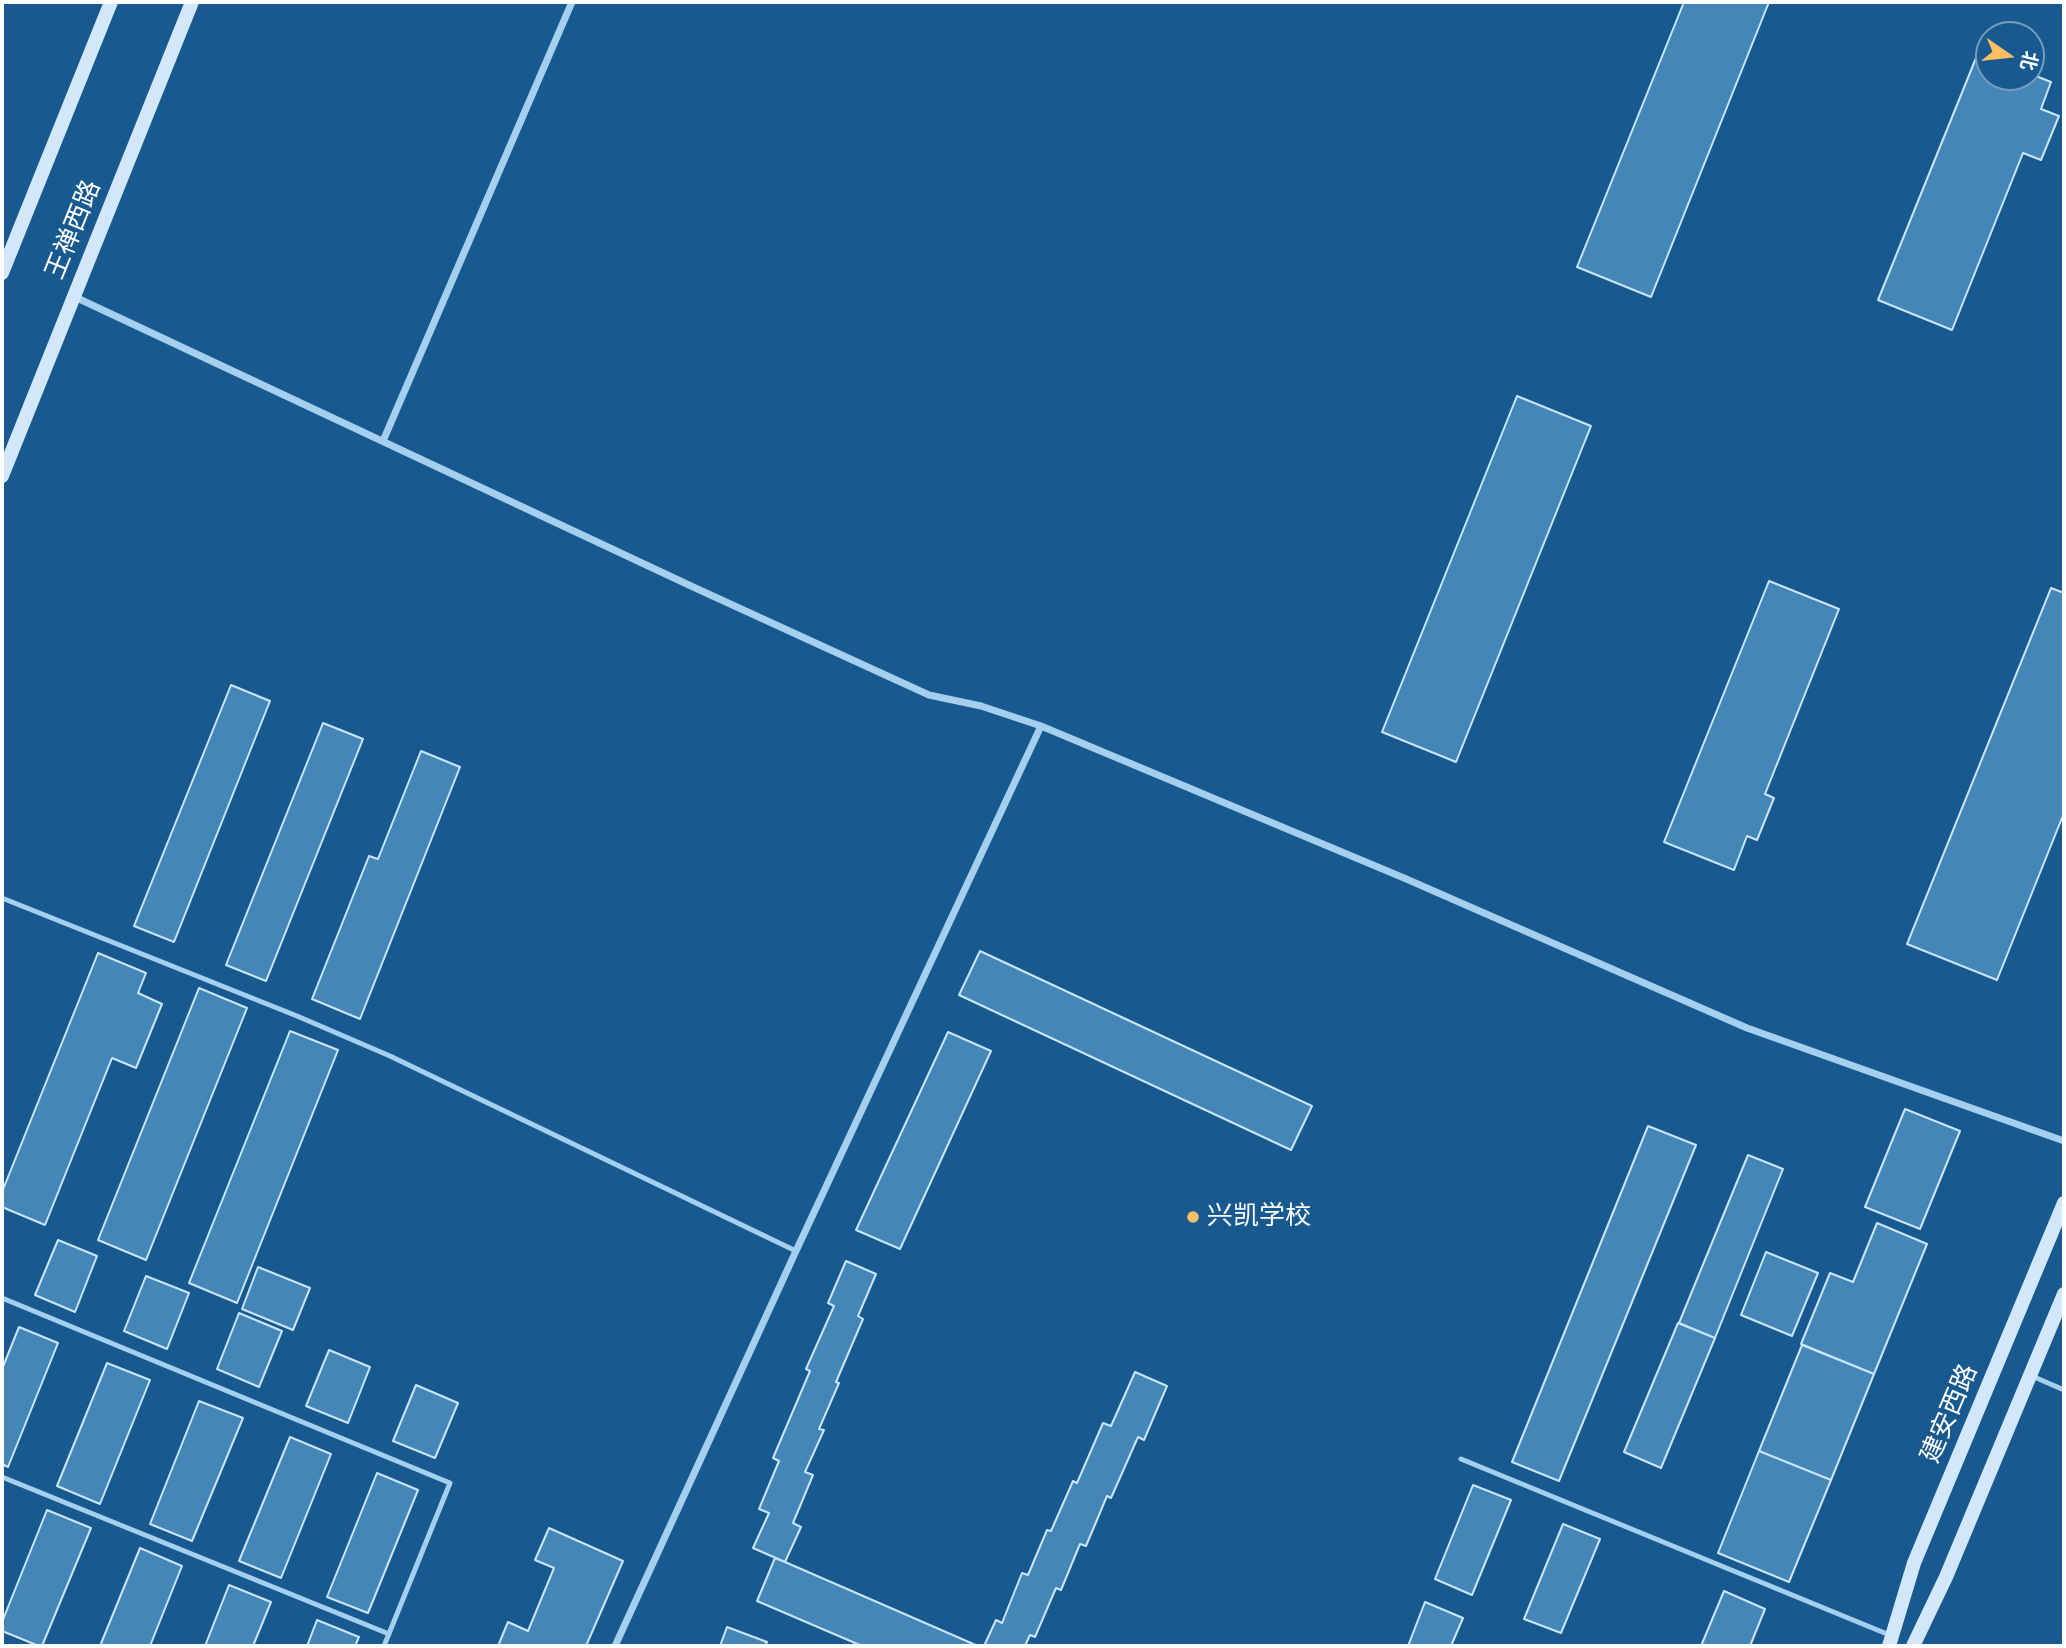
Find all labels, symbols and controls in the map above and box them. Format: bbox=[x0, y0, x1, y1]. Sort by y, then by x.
north arrow bbox=[1975, 21, 2045, 91]
text: 北 bbox=[2014, 48, 2043, 73]
street label: 王禅西路 bbox=[40, 176, 108, 284]
place label: 兴凯学校 bbox=[1207, 1201, 1311, 1233]
marker: 兴凯学校 bbox=[1185, 1209, 1201, 1225]
street label: 建安西路 bbox=[1915, 1360, 1985, 1468]

